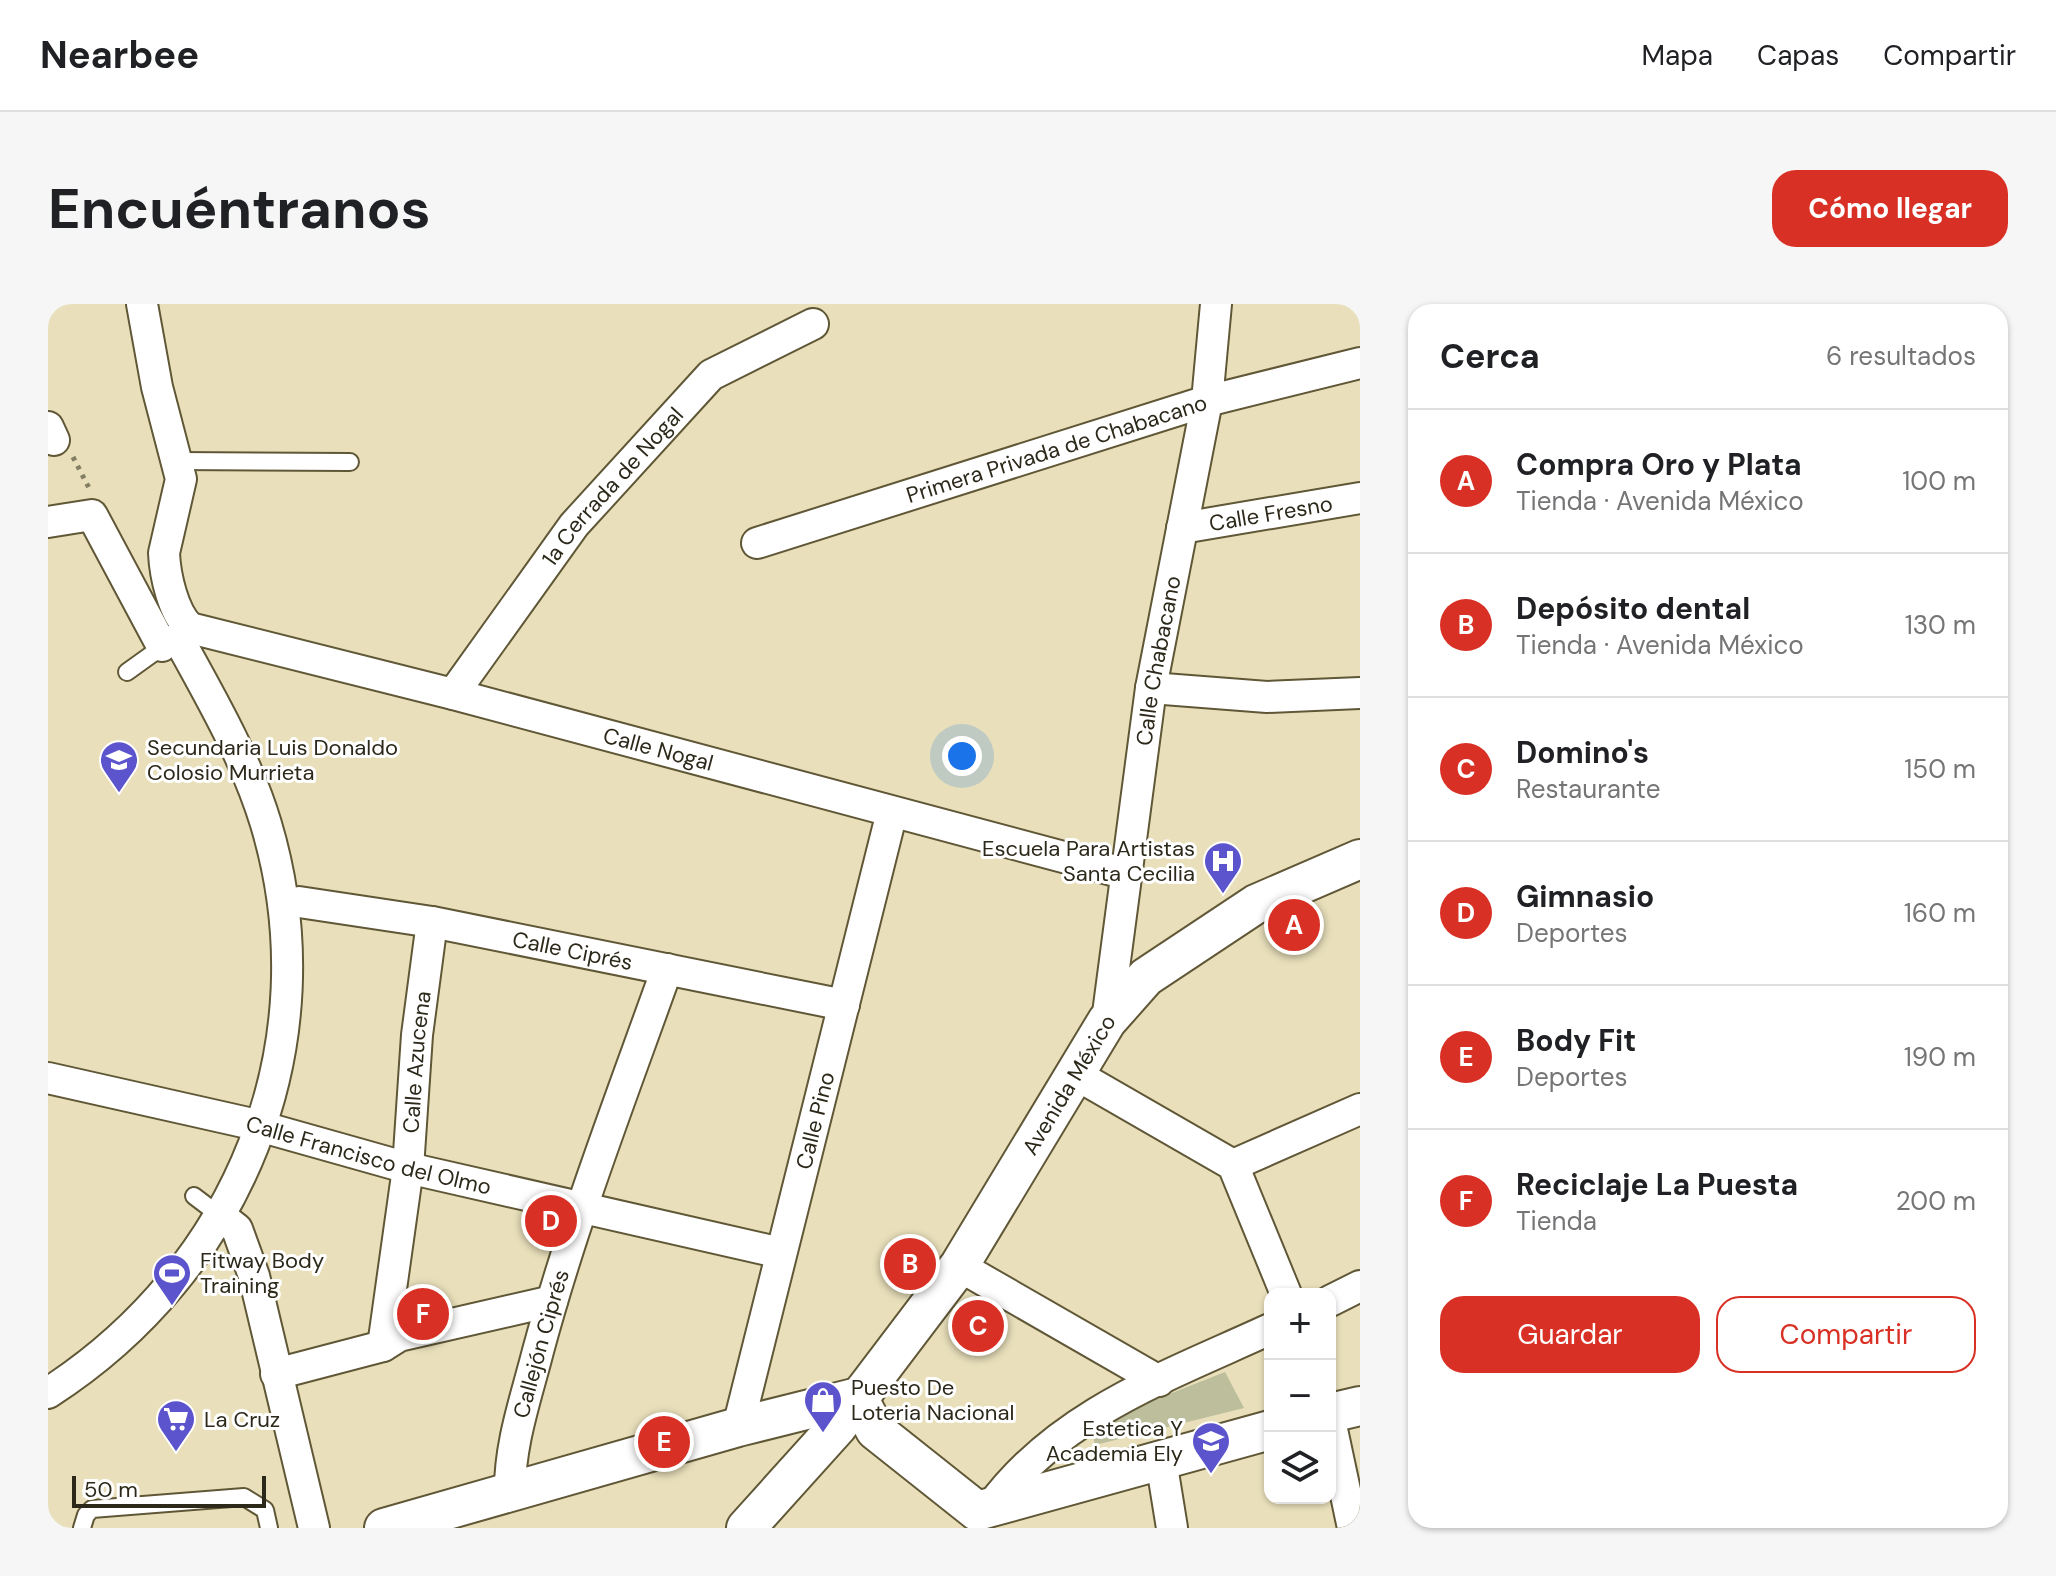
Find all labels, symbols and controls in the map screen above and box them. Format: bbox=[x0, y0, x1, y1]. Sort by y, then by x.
text: Nearbee bbox=[40, 30, 199, 80]
text: Mapa bbox=[1642, 37, 1713, 74]
text: Capas bbox=[1757, 37, 1839, 74]
text: Compartir bbox=[1883, 37, 2016, 74]
button: Cómo llegar bbox=[1772, 170, 2008, 247]
text: Encuéntranos bbox=[48, 172, 430, 245]
text: Cerca bbox=[1440, 334, 1540, 379]
text: 6 resultados bbox=[1826, 339, 1976, 373]
street label: Primera Privada de Chabacano bbox=[903, 387, 1210, 510]
street label: 1a Cerrada de Nogal bbox=[535, 401, 689, 572]
text: Compra Oro y Plata bbox=[1516, 445, 1802, 484]
text: A bbox=[1457, 464, 1475, 498]
text: 100 m bbox=[1902, 464, 1976, 498]
text: Tienda · Avenida México bbox=[1516, 484, 1804, 518]
street label: Calle Fresno bbox=[1207, 488, 1335, 538]
street label: Calle Chabacano bbox=[1129, 573, 1187, 747]
text: Depósito dental bbox=[1516, 589, 1750, 628]
text: B bbox=[1458, 608, 1474, 642]
text: 130 m bbox=[1905, 608, 1976, 642]
text: Tienda · Avenida México bbox=[1516, 628, 1804, 662]
street label: Calle Nogal bbox=[600, 720, 717, 777]
place label: Secundaria Luis Donaldo Colosio Murrieta bbox=[147, 733, 398, 787]
text: Domino's bbox=[1516, 733, 1649, 772]
your location bbox=[942, 736, 982, 776]
school or university icon: Secundaria Luis Donaldo Colosio Murrieta bbox=[98, 739, 140, 794]
text: C bbox=[1456, 752, 1476, 786]
text: 150 m bbox=[1904, 752, 1976, 786]
text: Restaurante bbox=[1516, 772, 1660, 806]
place label: Escuela Para Artistas Santa Cecilia bbox=[982, 834, 1195, 888]
hospital icon: Escuela Para Artistas Santa Cecilia bbox=[1202, 840, 1244, 895]
text: Gimnasio bbox=[1516, 877, 1654, 916]
pin: A bbox=[1268, 895, 1320, 955]
text: D bbox=[1457, 896, 1475, 930]
text: 160 m bbox=[1904, 896, 1976, 930]
text: Deportes bbox=[1516, 916, 1628, 950]
street label: Calle Ciprés bbox=[510, 924, 635, 977]
street label: Calle Azucena bbox=[396, 989, 437, 1134]
street label: Avenida México bbox=[1015, 1009, 1122, 1160]
text: Body Fit bbox=[1516, 1021, 1636, 1060]
text: E bbox=[1458, 1040, 1474, 1074]
text: 190 m bbox=[1904, 1040, 1976, 1074]
text: Deportes bbox=[1516, 1060, 1628, 1094]
street label: Calle Pino bbox=[789, 1069, 841, 1172]
street label: Calle Francisco del Olmo bbox=[243, 1109, 494, 1201]
text: Reciclaje La Puesta bbox=[1516, 1165, 1798, 1204]
text: F bbox=[1459, 1184, 1473, 1218]
text: 200 m bbox=[1896, 1184, 1976, 1218]
pin: D bbox=[525, 1191, 577, 1251]
text: Tienda bbox=[1516, 1204, 1597, 1238]
pin: B bbox=[884, 1234, 936, 1294]
place label: Fitway Body Training bbox=[200, 1246, 324, 1300]
sports icon: Fitway Body Training bbox=[151, 1252, 193, 1307]
street label: Callejón Ciprés bbox=[506, 1266, 575, 1421]
pin: F bbox=[397, 1284, 449, 1344]
map controls bbox=[1264, 1288, 1336, 1504]
button: + bbox=[1264, 1288, 1336, 1360]
pin: C bbox=[952, 1296, 1004, 1356]
button: Guardar bbox=[1440, 1296, 1700, 1373]
button: Compartir bbox=[1716, 1296, 1976, 1373]
button: − bbox=[1264, 1360, 1336, 1432]
place label: Puesto De Loteria Nacional bbox=[851, 1373, 1014, 1427]
shop icon: Puesto De Loteria Nacional bbox=[802, 1379, 844, 1434]
supermarket icon: La Cruz bbox=[155, 1398, 197, 1453]
place label: La Cruz bbox=[204, 1405, 280, 1434]
pin: E bbox=[638, 1412, 690, 1472]
place label: Estetica Y Academia Ely bbox=[1046, 1414, 1183, 1468]
school or university icon: Estetica Y Academia Ely bbox=[1190, 1420, 1232, 1475]
button: layers bbox=[1264, 1432, 1336, 1504]
scale bar bbox=[72, 1472, 266, 1508]
text: 50 m bbox=[84, 1475, 138, 1504]

